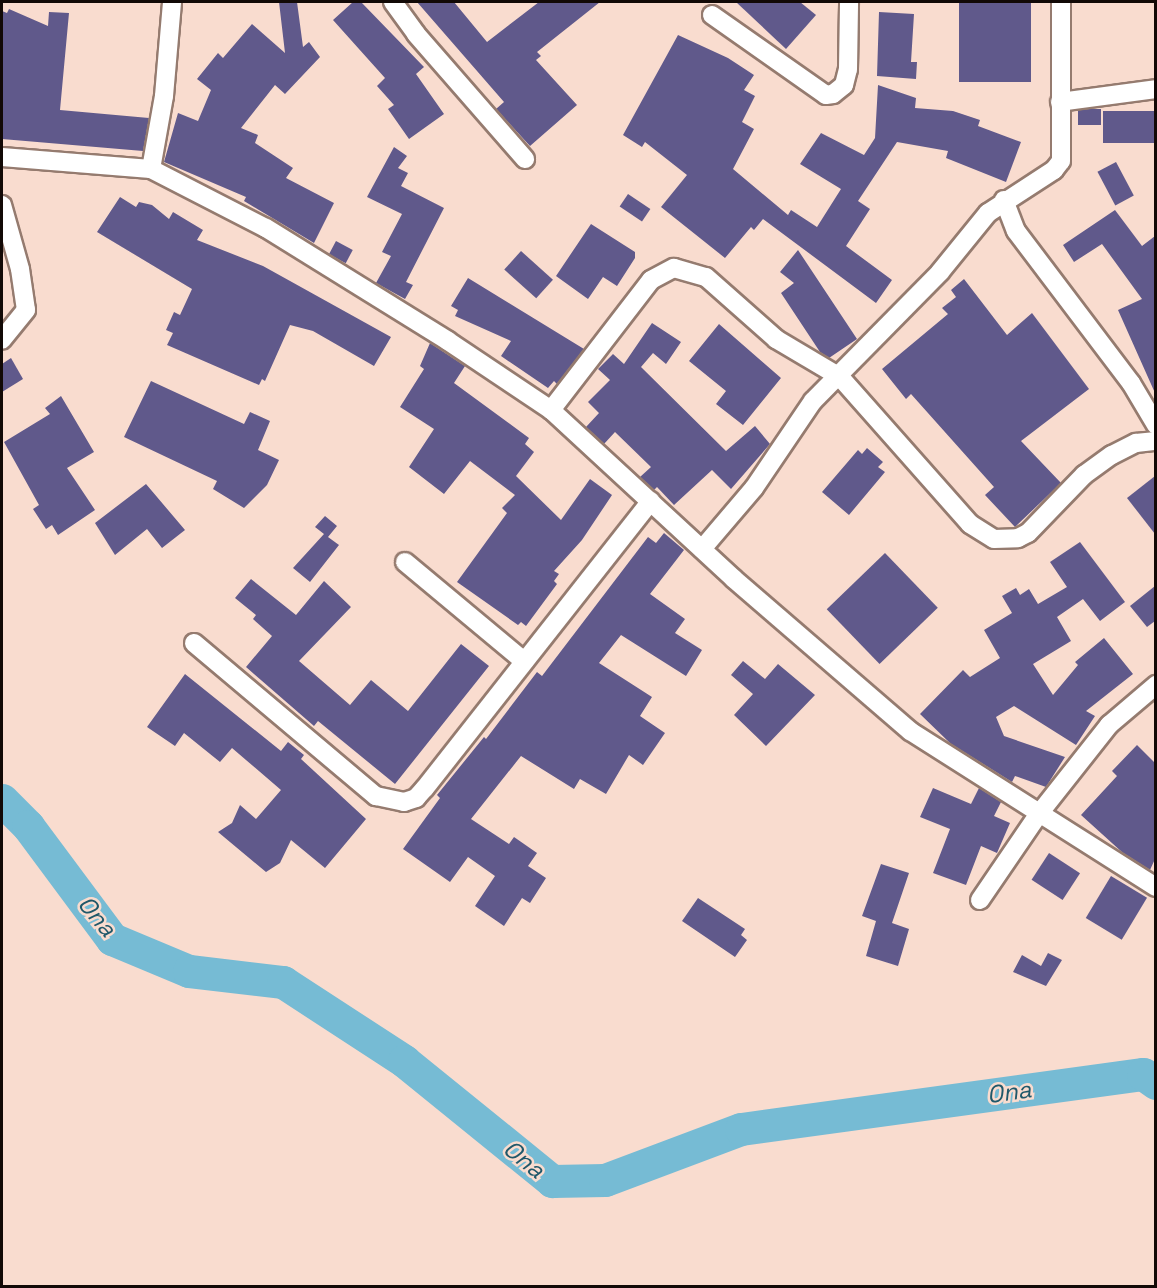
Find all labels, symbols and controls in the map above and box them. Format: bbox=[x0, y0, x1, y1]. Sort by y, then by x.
water label: Ona bbox=[72, 890, 122, 942]
water label: Ona bbox=[985, 1075, 1033, 1109]
water label: Ona bbox=[498, 1134, 550, 1184]

